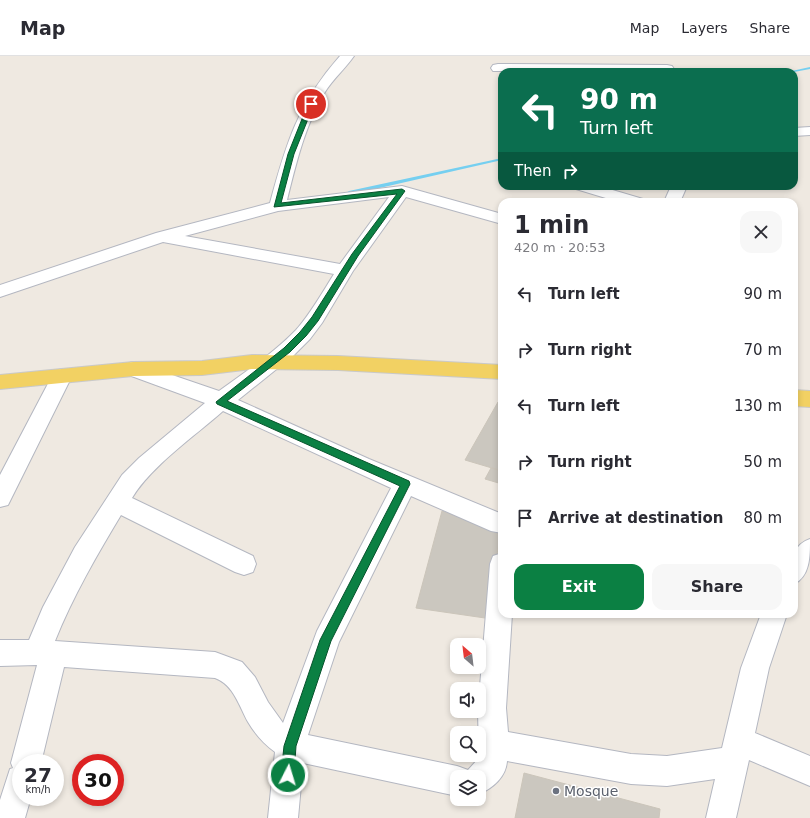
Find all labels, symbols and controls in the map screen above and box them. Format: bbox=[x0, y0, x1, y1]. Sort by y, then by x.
text: Map bbox=[20, 17, 65, 39]
text: Map bbox=[630, 20, 659, 36]
text: Layers bbox=[681, 20, 728, 36]
text: Share bbox=[750, 20, 790, 36]
text: 90 m bbox=[580, 83, 658, 116]
icon: left bbox=[514, 84, 566, 136]
pin bbox=[294, 87, 328, 121]
icon: arrive bbox=[300, 93, 322, 115]
text: Turn left bbox=[580, 117, 653, 138]
icon: right bbox=[559, 160, 581, 182]
text: Then bbox=[514, 162, 551, 180]
text: 1 min bbox=[514, 211, 589, 239]
button: close bbox=[740, 211, 782, 253]
text: 420 m · 20:53 bbox=[514, 240, 605, 255]
icon: left bbox=[514, 283, 536, 305]
text: Turn left bbox=[548, 285, 620, 303]
text: 90 m bbox=[744, 285, 782, 303]
icon: right bbox=[514, 339, 536, 361]
text: Turn right bbox=[548, 341, 632, 359]
text: 70 m bbox=[744, 341, 782, 359]
icon: left bbox=[514, 395, 536, 417]
text: Turn left bbox=[548, 397, 620, 415]
text: 130 m bbox=[734, 397, 782, 415]
icon: right bbox=[514, 451, 536, 473]
text: Turn right bbox=[548, 453, 632, 471]
text: 50 m bbox=[744, 453, 782, 471]
icon: arrive bbox=[514, 507, 536, 529]
text: Arrive at destination bbox=[548, 509, 723, 527]
text: 80 m bbox=[744, 509, 782, 527]
button: Exit bbox=[514, 564, 644, 610]
button: Share bbox=[652, 564, 782, 610]
north arrow bbox=[450, 638, 486, 674]
map controls bbox=[450, 638, 486, 806]
button: sound bbox=[450, 682, 486, 718]
button: search bbox=[450, 726, 486, 762]
speed limit sign: 30 bbox=[72, 754, 124, 806]
position arrow bbox=[267, 754, 309, 796]
text: 27 bbox=[24, 763, 52, 787]
button: layers bbox=[450, 770, 486, 806]
place label: Mosque bbox=[564, 783, 618, 799]
text: km/h bbox=[25, 784, 51, 795]
marker: Mosque bbox=[551, 786, 561, 796]

